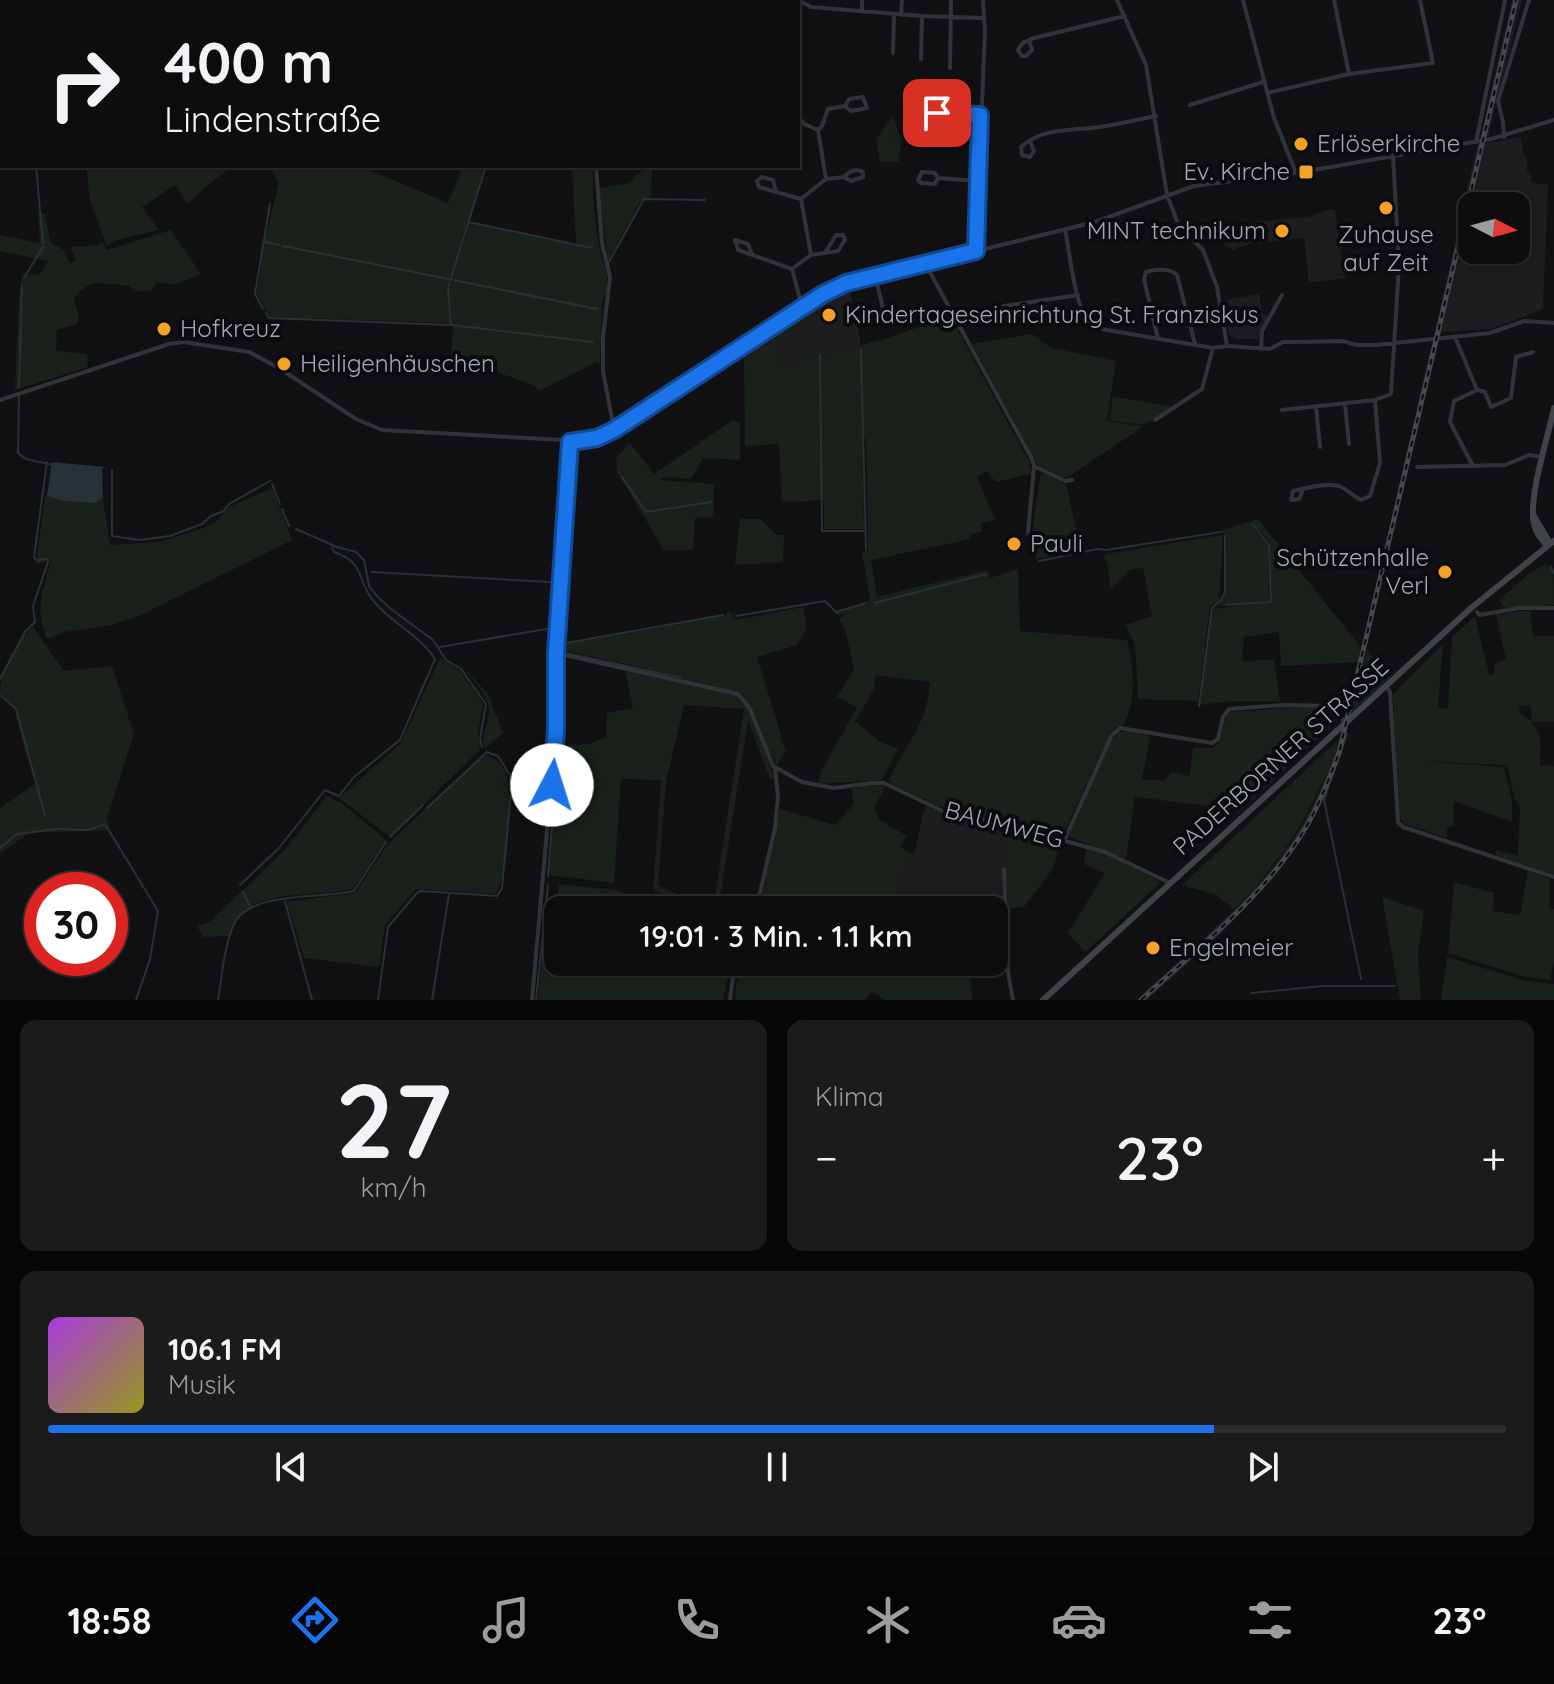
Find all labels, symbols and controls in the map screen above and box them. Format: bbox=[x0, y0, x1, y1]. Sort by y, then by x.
text: 400 m bbox=[164, 27, 333, 97]
icon: right bbox=[32, 32, 136, 136]
pin bbox=[903, 79, 971, 147]
icon: arrive bbox=[915, 91, 959, 135]
text: Lindenstraße bbox=[164, 96, 381, 141]
place label: Erlöserkirche bbox=[1317, 128, 1460, 158]
marker: Erlöserkirche bbox=[1292, 135, 1310, 153]
place label: Ev. Kirche bbox=[1183, 156, 1290, 186]
marker: Ev. Kirche bbox=[1297, 163, 1315, 181]
north arrow bbox=[1458, 192, 1530, 264]
map controls bbox=[1458, 192, 1530, 264]
marker: Zuhause auf Zeit bbox=[1377, 199, 1395, 217]
place label: MINT technikum bbox=[1087, 215, 1266, 245]
place label: Zuhause auf Zeit bbox=[1338, 219, 1434, 277]
marker: MINT technikum bbox=[1273, 222, 1291, 240]
place label: Kindertageseinrichtung St. Franziskus bbox=[845, 299, 1259, 329]
marker: Kindertageseinrichtung St. Franziskus bbox=[820, 306, 838, 324]
place label: Hofkreuz bbox=[180, 313, 281, 343]
marker: Hofkreuz bbox=[155, 320, 173, 338]
place label: Heiligenhäuschen bbox=[300, 348, 495, 378]
marker: Heiligenhäuschen bbox=[275, 355, 293, 373]
place label: Pauli bbox=[1030, 528, 1083, 558]
marker: Pauli bbox=[1005, 535, 1023, 553]
place label: Schützenhalle Verl bbox=[1276, 542, 1429, 600]
marker: Schützenhalle Verl bbox=[1436, 563, 1454, 581]
street label: PADERBORNER STRASSE bbox=[1166, 651, 1394, 861]
position arrow bbox=[510, 743, 594, 827]
street label: BAUMWEG bbox=[942, 794, 1067, 854]
speed limit sign: 30 bbox=[24, 872, 128, 976]
text: 19:01 · 3 Min. · 1.1 km bbox=[640, 917, 912, 955]
place label: Engelmeier bbox=[1169, 932, 1293, 962]
marker: Engelmeier bbox=[1144, 939, 1162, 957]
text: 27 bbox=[335, 1054, 452, 1184]
text: Klima bbox=[815, 1080, 884, 1113]
text: 23° bbox=[1115, 1120, 1204, 1195]
text: − bbox=[815, 1130, 838, 1185]
text: + bbox=[1481, 1130, 1506, 1185]
text: km/h bbox=[361, 1171, 426, 1204]
text: 106.1 FM bbox=[168, 1330, 282, 1368]
text: Musik bbox=[168, 1368, 236, 1401]
icon: previous bbox=[269, 1445, 313, 1489]
icon: pause bbox=[755, 1445, 799, 1489]
icon: next bbox=[1241, 1445, 1285, 1489]
icon: directions bbox=[287, 1592, 343, 1648]
icon: music bbox=[478, 1592, 534, 1648]
icon: phone bbox=[669, 1592, 725, 1648]
icon: climate bbox=[860, 1592, 916, 1648]
icon: car bbox=[1051, 1592, 1107, 1648]
icon: filters bbox=[1242, 1592, 1298, 1648]
text: 18:58 bbox=[68, 1598, 152, 1643]
text: 23° bbox=[1433, 1598, 1487, 1643]

